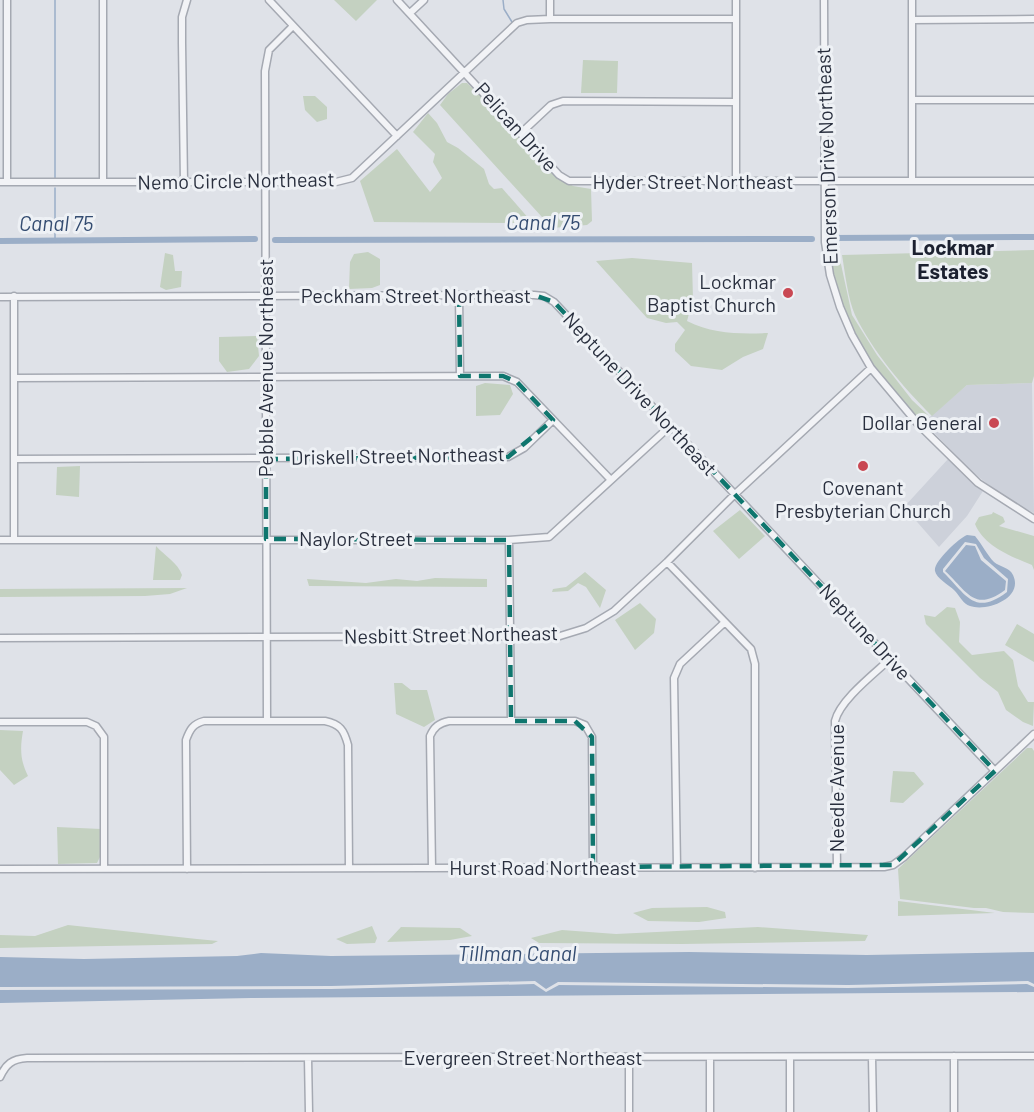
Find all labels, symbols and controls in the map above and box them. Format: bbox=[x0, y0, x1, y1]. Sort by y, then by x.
street label: Emerson Drive Northeast bbox=[810, 47, 842, 265]
street label: Pelican Drive bbox=[470, 77, 563, 176]
street label: Nemo Circle Northeast bbox=[137, 166, 335, 194]
street label: Hyder Street Northeast bbox=[593, 169, 793, 193]
water label: Canal 75 bbox=[506, 209, 581, 234]
water label: Canal 75 bbox=[19, 210, 94, 235]
district label: Lockmar Estates bbox=[912, 234, 994, 283]
street label: Pebble Avenue Northeast bbox=[253, 259, 277, 477]
place label: Lockmar Baptist Church bbox=[647, 269, 776, 316]
street label: Peckham Street Northeast bbox=[301, 283, 531, 307]
marker: Lockmar Baptist Church bbox=[781, 286, 795, 300]
street label: Neptune Drive Northeast bbox=[559, 307, 723, 480]
place label: Dollar General bbox=[862, 410, 982, 434]
marker: Dollar General bbox=[987, 416, 1001, 430]
street label: Driskell Street Northeast bbox=[291, 441, 505, 469]
marker: Covenant Presbyterian Church bbox=[856, 459, 870, 473]
place label: Covenant Presbyterian Church bbox=[775, 475, 951, 522]
street label: Naylor Street bbox=[299, 526, 413, 550]
street label: Neptune Drive bbox=[815, 578, 916, 685]
street label: Nesbitt Street Northeast bbox=[344, 620, 558, 648]
street label: Needle Avenue bbox=[824, 724, 848, 852]
street label: Hurst Road Northeast bbox=[449, 855, 637, 879]
water label: Tillman Canal bbox=[458, 940, 577, 965]
street label: Evergreen Street Northeast bbox=[403, 1045, 643, 1069]

